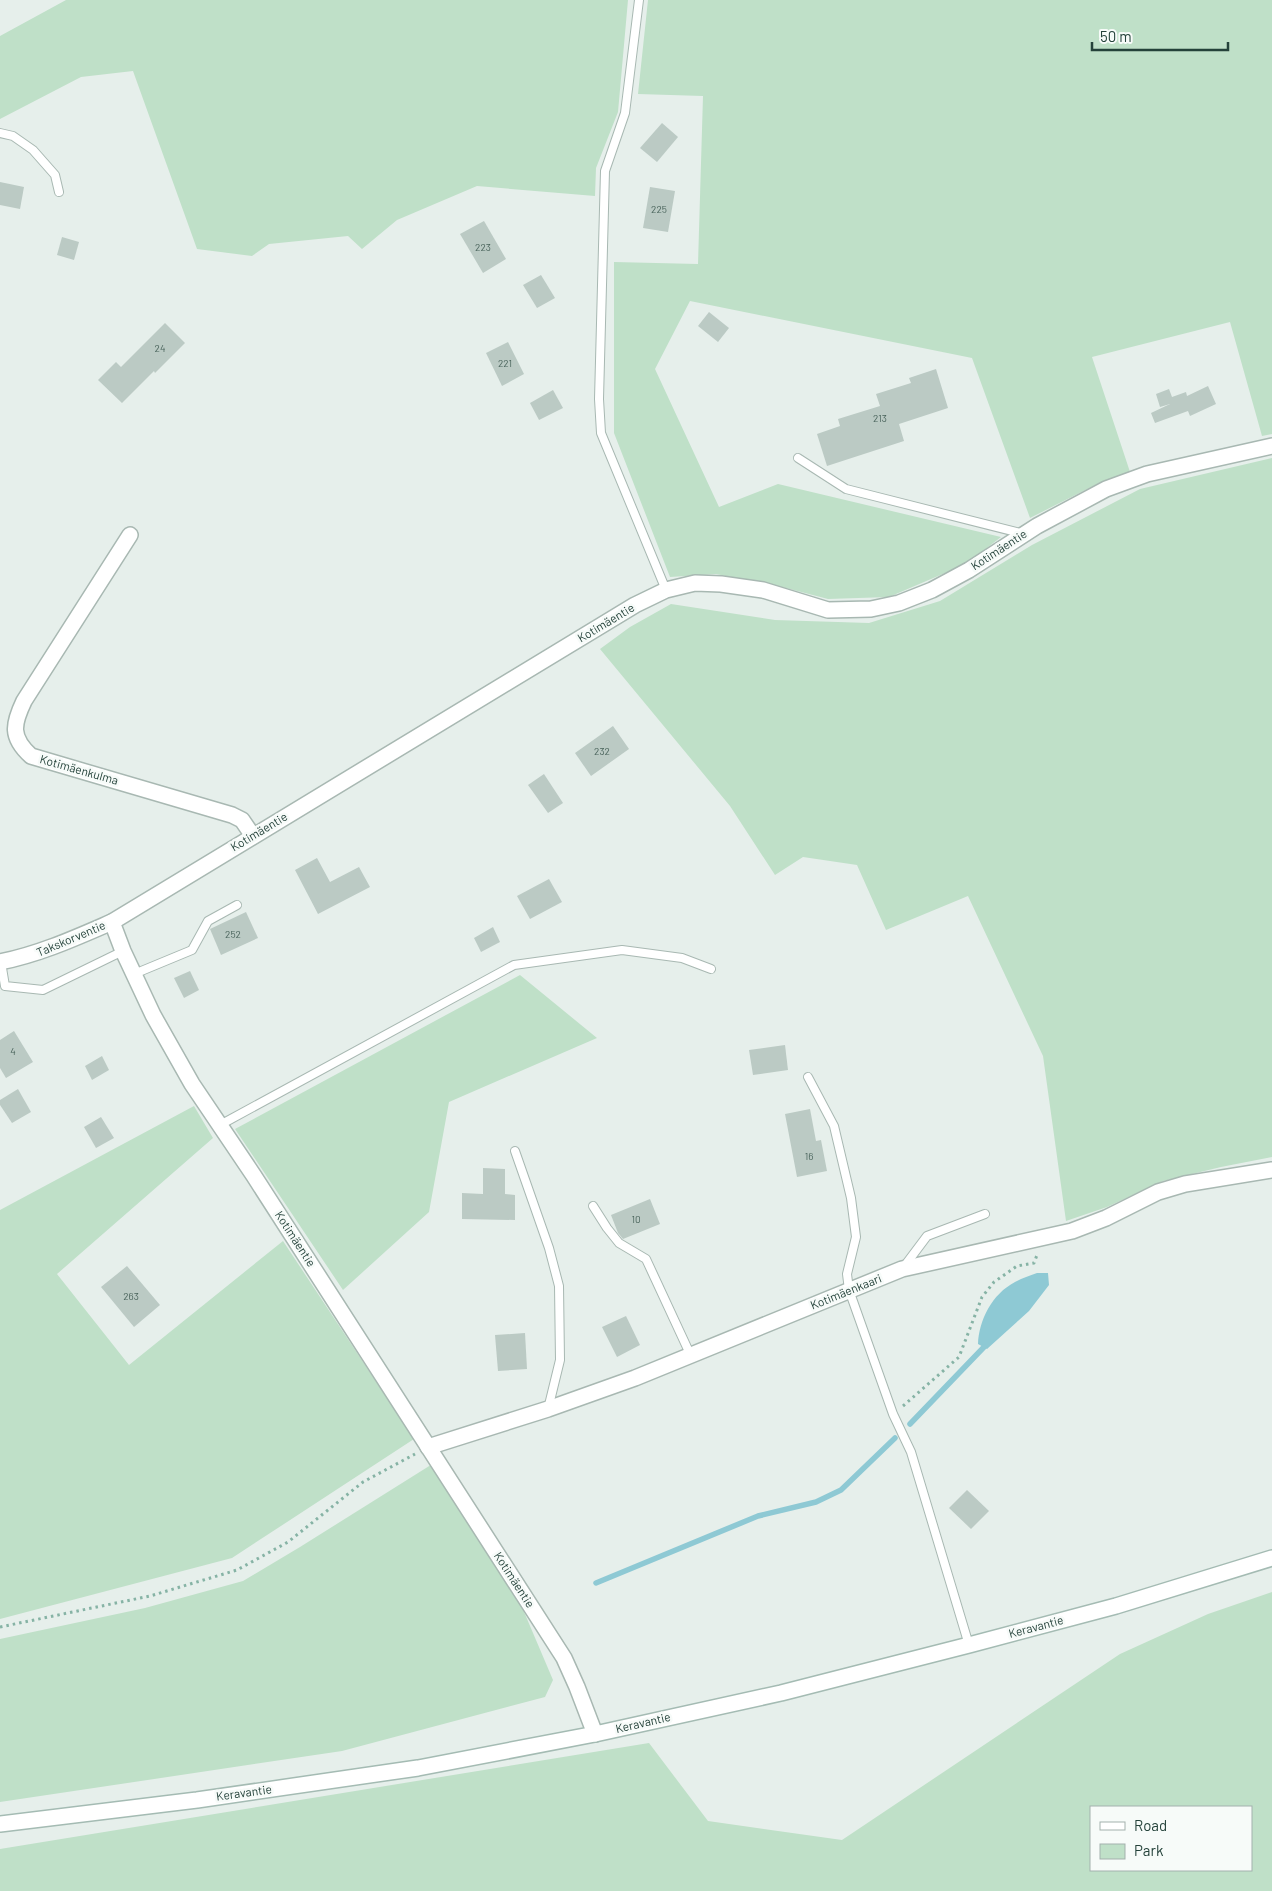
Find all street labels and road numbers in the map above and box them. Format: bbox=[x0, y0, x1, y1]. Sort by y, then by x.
street label: Kotimäentie bbox=[968, 526, 1029, 572]
street label: Kotimäentie bbox=[575, 600, 636, 645]
street label: Kotimäenkulma bbox=[38, 751, 120, 787]
street label: Kotimäentie bbox=[228, 809, 289, 854]
street label: Takskorventie bbox=[34, 917, 107, 959]
street label: Kotimäentie bbox=[273, 1208, 319, 1269]
street label: Kotimäenkaari bbox=[808, 1270, 883, 1312]
street label: Kotimäentie bbox=[492, 1549, 538, 1610]
street label: Keravantie bbox=[1007, 1612, 1065, 1640]
street label: Keravantie bbox=[614, 1709, 672, 1735]
street label: Keravantie bbox=[215, 1781, 273, 1803]

